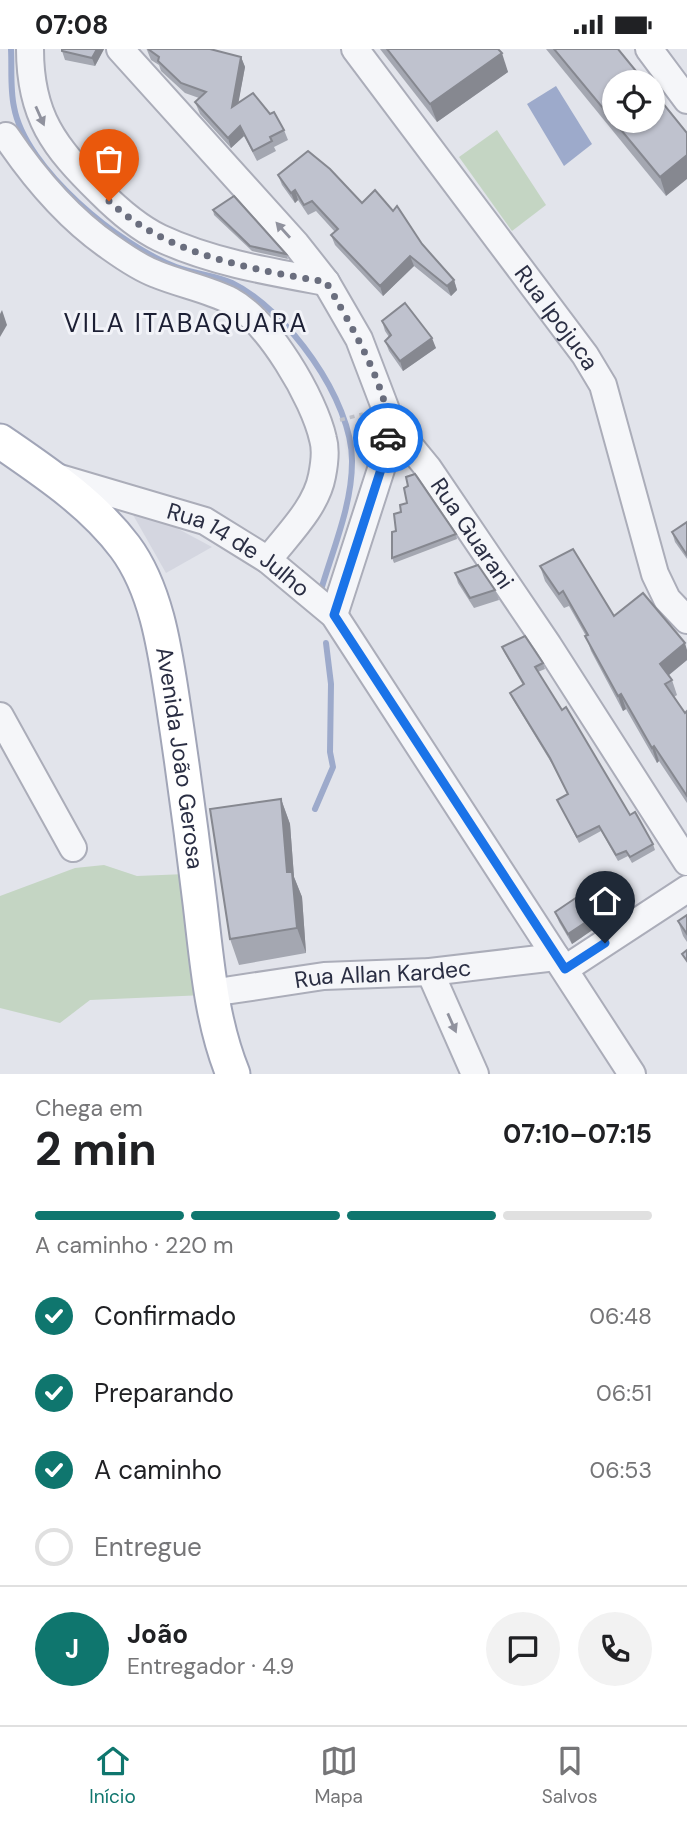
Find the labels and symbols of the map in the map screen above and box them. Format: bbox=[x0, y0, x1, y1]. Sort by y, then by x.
one-way arrow bbox=[35, 105, 46, 126]
pin bbox=[79, 129, 139, 201]
one-way arrow bbox=[275, 222, 291, 239]
street label: Rua Ipojuca bbox=[508, 259, 606, 375]
district label: VILA ITABAQUARA bbox=[63, 306, 309, 340]
courier bbox=[353, 403, 423, 473]
street label: Rua Guarani bbox=[424, 472, 521, 595]
street label: Rua 14 de Julho bbox=[163, 496, 316, 604]
street label: Avenida João Gerosa bbox=[149, 644, 211, 871]
pin bbox=[575, 871, 635, 943]
street label: Rua Allan Kardec bbox=[292, 952, 473, 995]
one-way arrow bbox=[446, 1013, 458, 1033]

